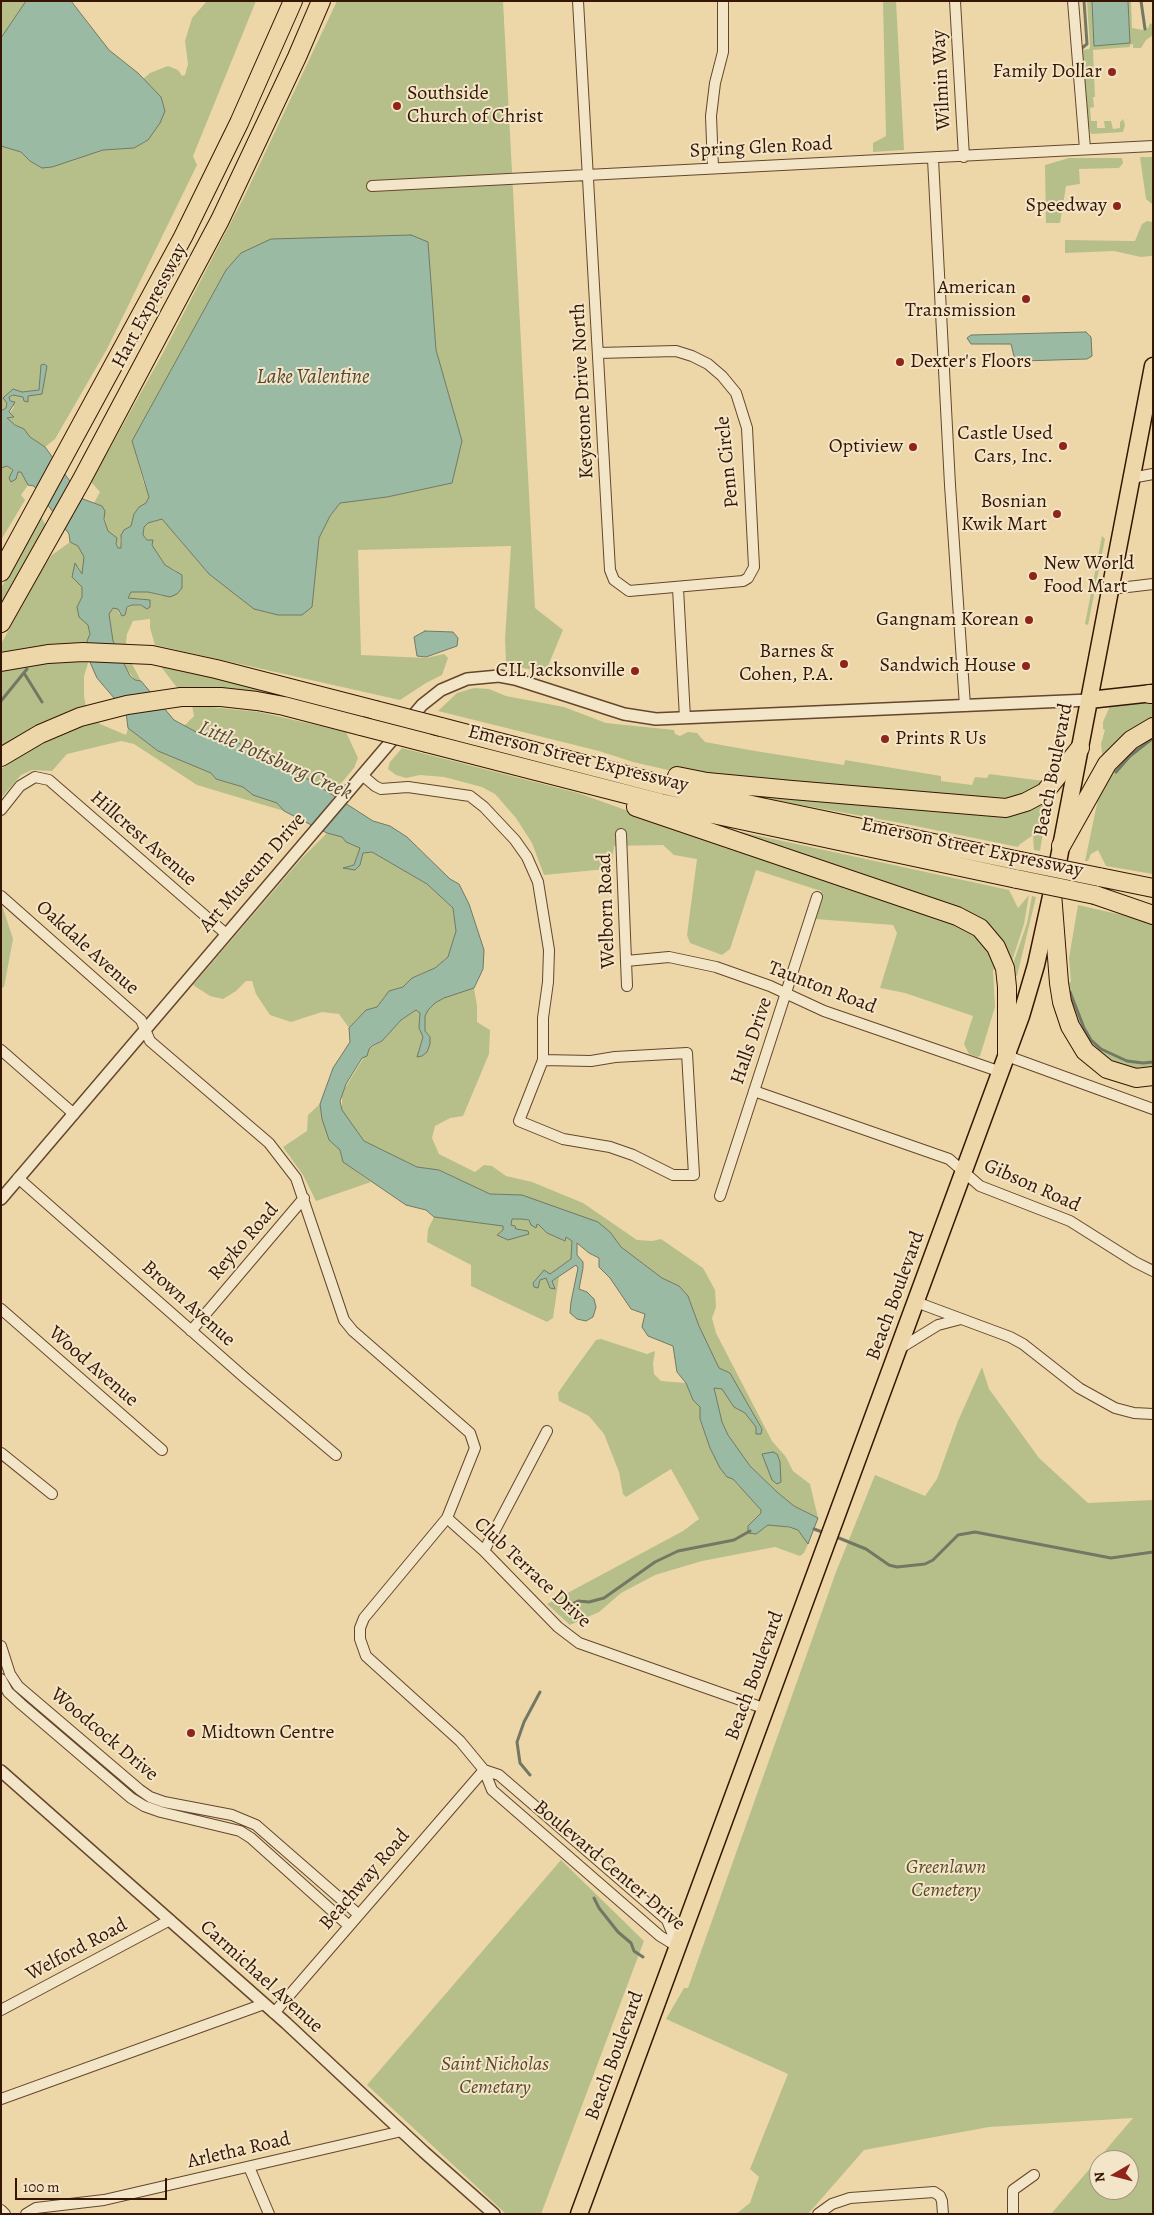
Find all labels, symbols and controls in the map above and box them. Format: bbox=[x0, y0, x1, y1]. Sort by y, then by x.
street label: Wilmin Way bbox=[927, 29, 957, 131]
place label: Family Dollar bbox=[993, 60, 1102, 84]
marker: Family Dollar bbox=[1106, 66, 1118, 78]
place label: Southside Church of Christ bbox=[407, 82, 543, 129]
marker: Southside Church of Christ bbox=[391, 100, 403, 112]
street label: Spring Glen Road bbox=[689, 132, 833, 164]
place label: Speedway bbox=[1026, 194, 1107, 218]
marker: Speedway bbox=[1111, 200, 1123, 212]
street label: Hart Expressway bbox=[107, 239, 193, 373]
place label: American Transmission bbox=[905, 276, 1016, 323]
marker: American Transmission bbox=[1020, 293, 1032, 305]
street label: Keystone Drive North bbox=[566, 302, 600, 480]
place label: Dexter's Floors bbox=[910, 350, 1032, 374]
marker: Dexter's Floors bbox=[894, 356, 906, 368]
water label: Lake Valentine bbox=[257, 365, 369, 391]
street label: Penn Circle bbox=[711, 415, 745, 509]
place label: Castle Used Cars, Inc. bbox=[957, 422, 1053, 469]
place label: Optiview bbox=[829, 435, 903, 459]
marker: Castle Used Cars, Inc. bbox=[1057, 440, 1069, 452]
marker: Optiview bbox=[907, 441, 919, 453]
place label: Bosnian Kwik Mart bbox=[961, 490, 1047, 537]
marker: Bosnian Kwik Mart bbox=[1051, 508, 1063, 520]
place label: New World Food Mart bbox=[1043, 552, 1134, 599]
marker: New World Food Mart bbox=[1027, 570, 1039, 582]
place label: Gangnam Korean bbox=[876, 608, 1019, 632]
marker: Gangnam Korean bbox=[1023, 614, 1035, 626]
place label: Barnes & Cohen, P.A. bbox=[739, 640, 834, 687]
place label: Sandwich House bbox=[879, 654, 1016, 678]
marker: Barnes & Cohen, P.A. bbox=[838, 658, 850, 670]
place label: CIL Jacksonville bbox=[496, 659, 625, 683]
marker: Sandwich House bbox=[1020, 660, 1032, 672]
marker: CIL Jacksonville bbox=[629, 665, 641, 677]
street label: Beach Boulevard bbox=[1029, 701, 1079, 839]
water label: Little Pottsburg Creek bbox=[194, 716, 356, 806]
street label: Emerson Street Expressway bbox=[465, 720, 691, 798]
place label: Prints R Us bbox=[895, 727, 987, 751]
marker: Prints R Us bbox=[879, 733, 891, 745]
street label: Hillcrest Avenue bbox=[85, 786, 201, 892]
street label: Art Museum Drive bbox=[195, 808, 311, 938]
street label: Emerson Street Expressway bbox=[859, 813, 1085, 883]
street label: Welborn Road bbox=[593, 853, 621, 969]
street label: Oakdale Avenue bbox=[31, 896, 143, 1000]
street label: Taunton Road bbox=[764, 956, 880, 1020]
street label: Halls Drive bbox=[726, 994, 778, 1088]
street label: Gibson Road bbox=[980, 1154, 1084, 1218]
street label: Reyko Road bbox=[204, 1198, 284, 1286]
street label: Beach Boulevard bbox=[862, 1228, 930, 1364]
street label: Brown Avenue bbox=[136, 1256, 240, 1352]
street label: Wood Avenue bbox=[43, 1321, 143, 1413]
street label: Club Terrace Drive bbox=[468, 1513, 596, 1633]
street label: Beach Boulevard bbox=[721, 1608, 789, 1744]
street label: Woodcock Drive bbox=[45, 1683, 163, 1787]
place label: Midtown Centre bbox=[201, 1721, 334, 1745]
marker: Midtown Centre bbox=[185, 1727, 197, 1739]
street label: Boulevard Center Drive bbox=[528, 1796, 690, 1936]
street label: Beachway Road bbox=[315, 1825, 415, 1935]
park label: Greenlawn Cemetery bbox=[906, 1856, 986, 1903]
street label: Welford Road bbox=[22, 1913, 132, 1987]
street label: Carmichael Avenue bbox=[194, 1915, 328, 2039]
street label: Beach Boulevard bbox=[581, 1988, 649, 2124]
park label: Saint Nicholas Cemetary bbox=[441, 2053, 549, 2100]
street label: Arletha Road bbox=[185, 2127, 293, 2175]
north arrow bbox=[1089, 2150, 1139, 2200]
scale bar bbox=[18, 2168, 170, 2200]
text: N bbox=[1090, 2171, 1110, 2183]
text: 100 m bbox=[23, 2177, 60, 2197]

